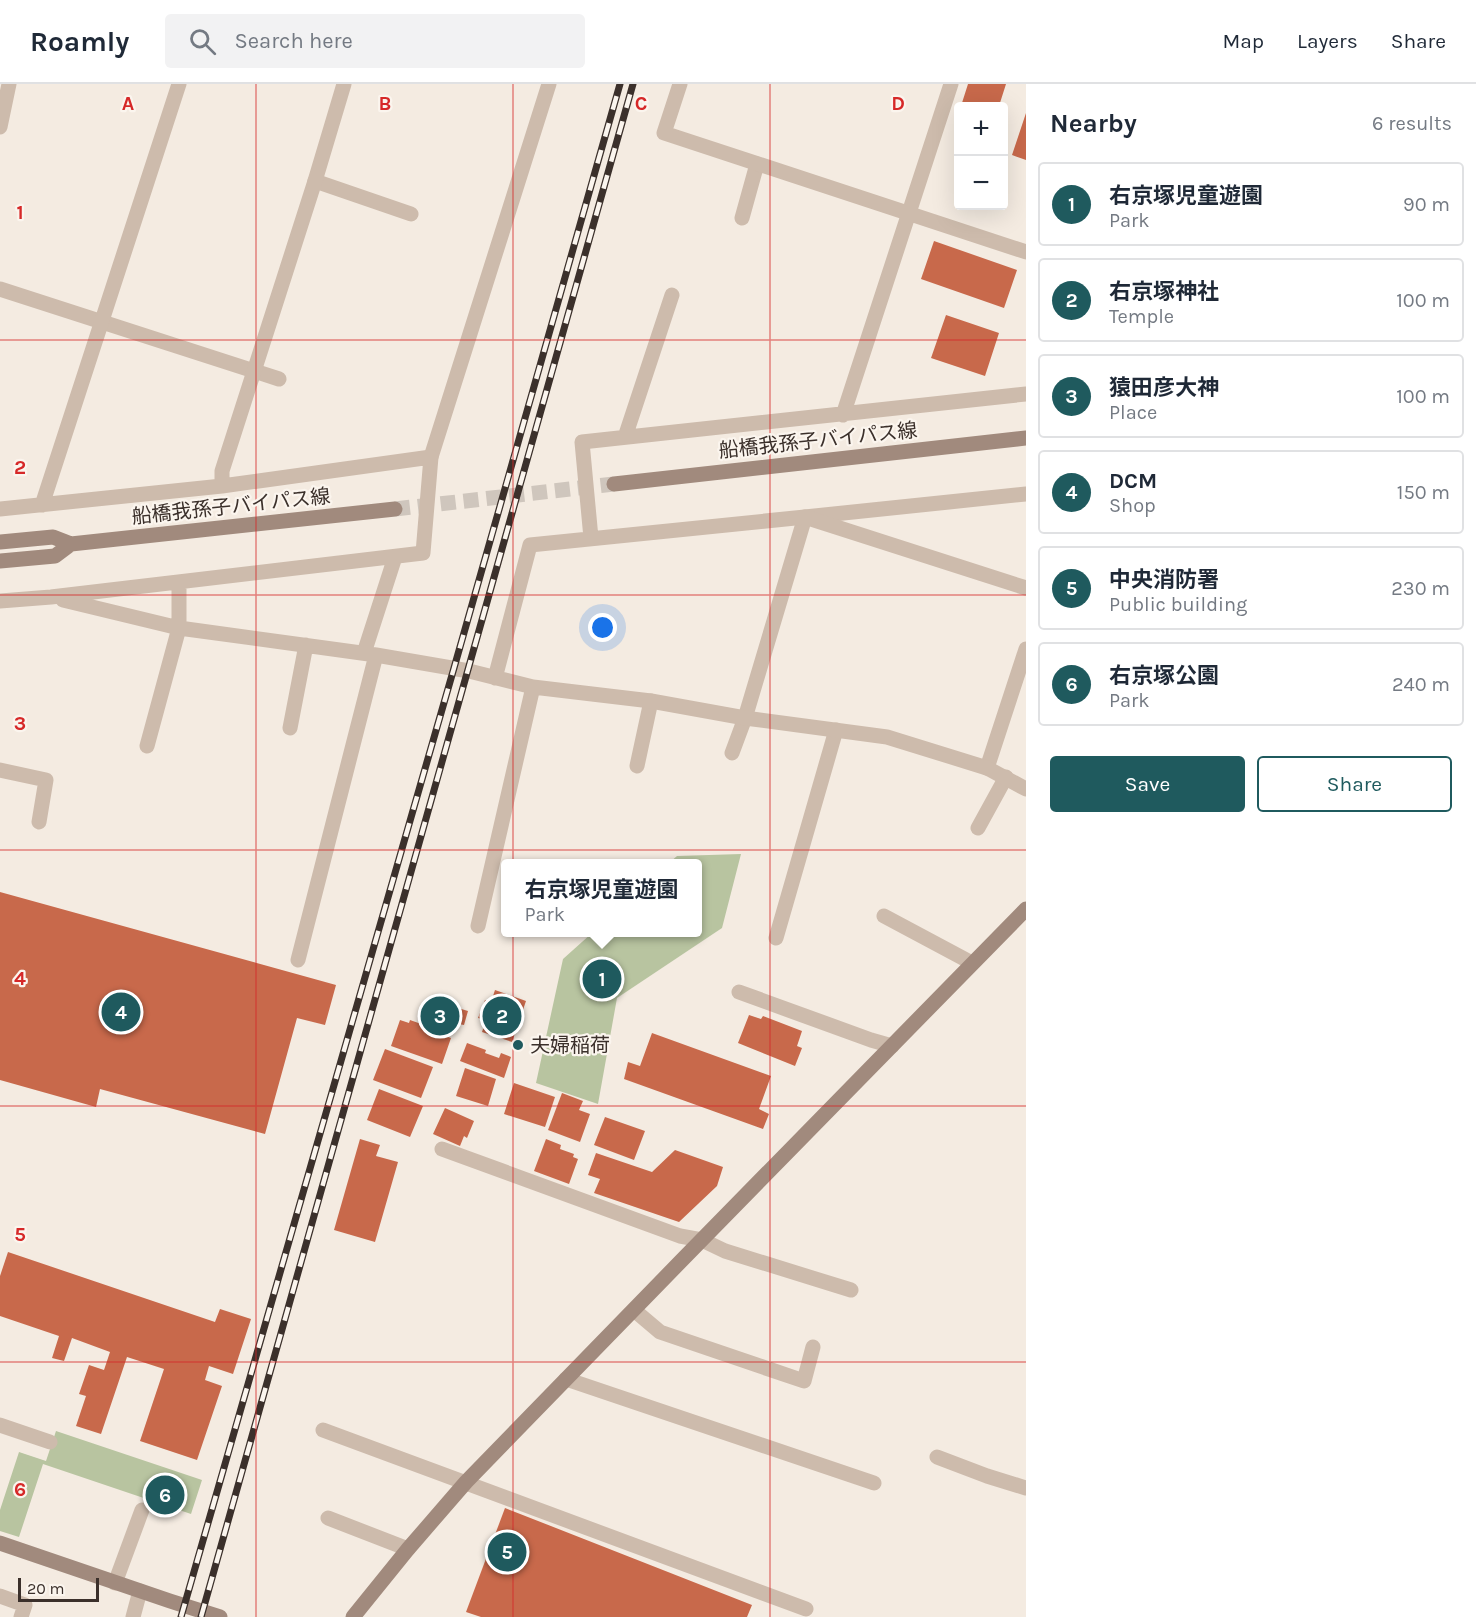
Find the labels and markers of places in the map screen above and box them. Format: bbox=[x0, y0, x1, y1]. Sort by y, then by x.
pin: 1 bbox=[582, 956, 622, 1002]
pin: 4 bbox=[102, 990, 140, 1034]
pin: 3 bbox=[420, 994, 460, 1038]
pin: 2 bbox=[482, 994, 522, 1038]
place label: 夫婦稲荷 bbox=[530, 1034, 610, 1057]
marker: 夫婦稲荷 bbox=[511, 1038, 525, 1052]
pin: 6 bbox=[146, 1472, 184, 1518]
pin: 5 bbox=[488, 1530, 526, 1574]

